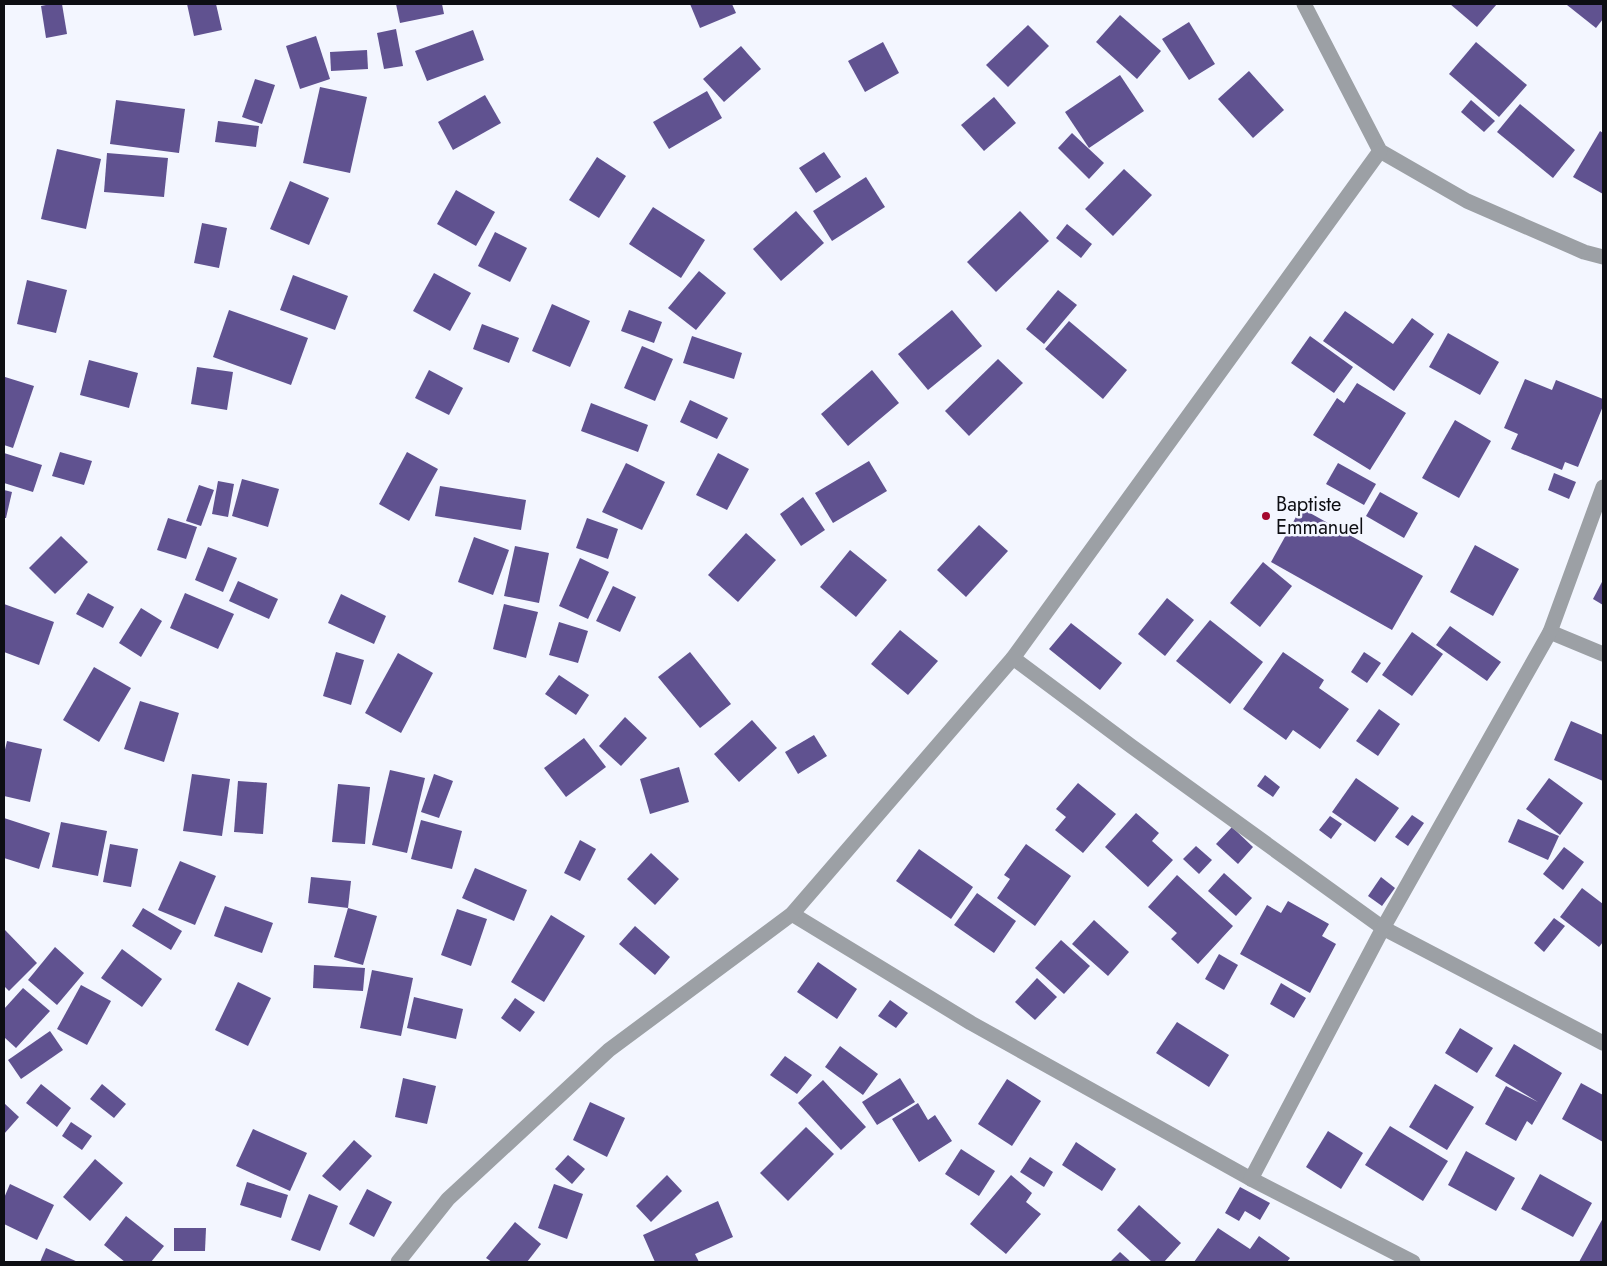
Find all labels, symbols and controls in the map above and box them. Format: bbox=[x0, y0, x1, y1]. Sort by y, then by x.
place label: Baptiste Emmanuel bbox=[1276, 490, 1364, 542]
marker: Baptiste Emmanuel bbox=[1260, 510, 1272, 522]

